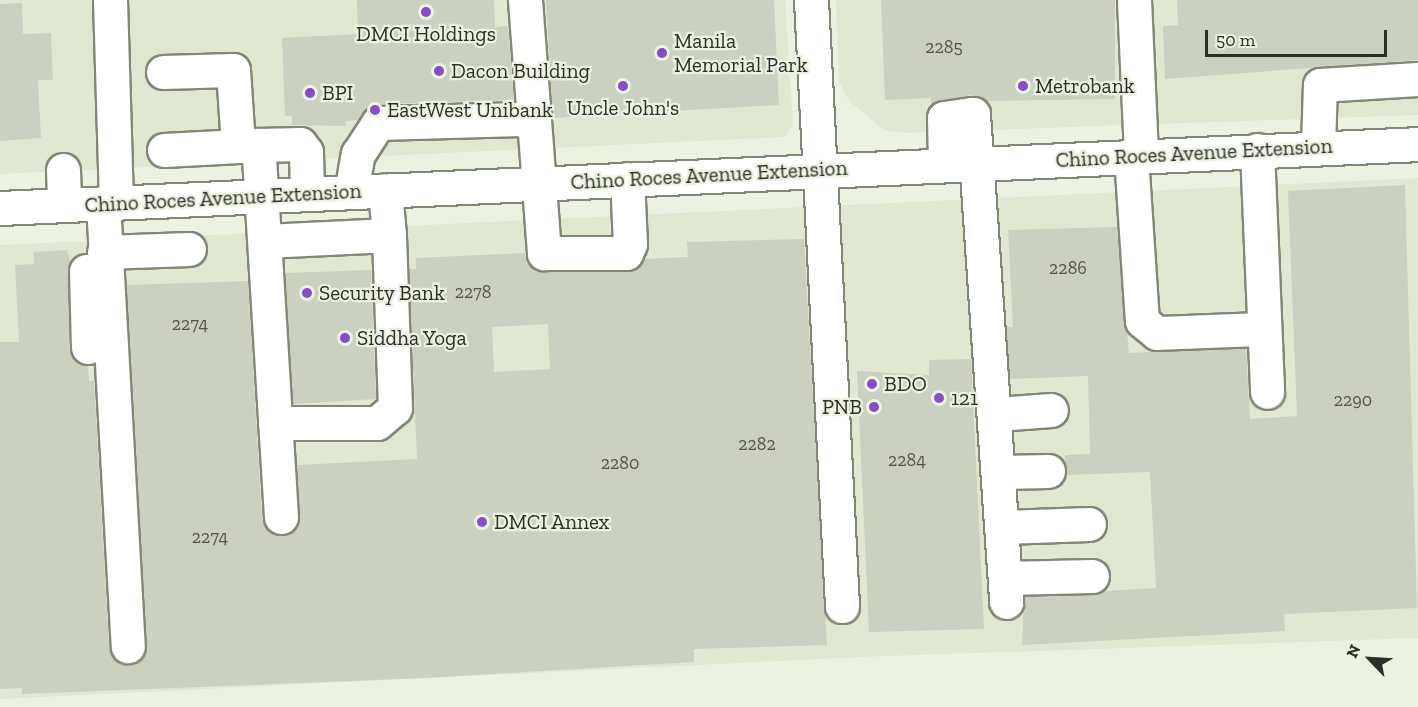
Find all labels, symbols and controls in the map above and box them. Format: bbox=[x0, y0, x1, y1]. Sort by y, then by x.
marker: DMCI Holdings bbox=[419, 5, 433, 19]
scale bar bbox=[1208, 18, 1390, 56]
place label: DMCI Holdings bbox=[356, 21, 496, 47]
place label: Manila Memorial Park bbox=[674, 28, 808, 78]
text: 50 m bbox=[1216, 29, 1255, 51]
house number: 2285 bbox=[925, 36, 963, 58]
marker: Manila Memorial Park bbox=[655, 46, 669, 60]
place label: Dacon Building bbox=[451, 58, 590, 84]
marker: Dacon Building bbox=[432, 64, 446, 78]
place label: Metrobank bbox=[1035, 73, 1135, 99]
marker: Uncle John's bbox=[616, 79, 630, 93]
marker: Metrobank bbox=[1016, 79, 1030, 93]
place label: BPI bbox=[322, 80, 353, 106]
marker: BPI bbox=[303, 86, 317, 100]
place label: Uncle John's bbox=[566, 95, 680, 121]
place label: EastWest Unibank bbox=[387, 97, 553, 123]
marker: EastWest Unibank bbox=[368, 103, 382, 117]
street label: Chino Roces Avenue Extension bbox=[1055, 133, 1333, 173]
street label: Chino Roces Avenue Extension bbox=[570, 155, 848, 195]
street label: Chino Roces Avenue Extension bbox=[84, 178, 362, 218]
house number: 2286 bbox=[1049, 257, 1087, 279]
place label: Security Bank bbox=[319, 280, 445, 306]
house number: 2278 bbox=[455, 281, 491, 303]
marker: Security Bank bbox=[300, 286, 314, 300]
house number: 2274 bbox=[172, 313, 208, 335]
place label: Siddha Yoga bbox=[357, 325, 467, 351]
marker: Siddha Yoga bbox=[338, 331, 352, 345]
place label: BDO bbox=[884, 371, 927, 397]
marker: BDO bbox=[865, 377, 879, 391]
place label: 121 bbox=[951, 385, 978, 411]
house number: 2290 bbox=[1334, 389, 1372, 411]
marker: 121 bbox=[932, 391, 946, 405]
place label: PNB bbox=[822, 394, 862, 420]
marker: PNB bbox=[867, 400, 881, 414]
house number: 2282 bbox=[738, 433, 776, 455]
house number: 2284 bbox=[888, 449, 926, 471]
house number: 2280 bbox=[601, 452, 639, 474]
place label: DMCI Annex bbox=[494, 509, 610, 535]
marker: DMCI Annex bbox=[475, 515, 489, 529]
house number: 2274 bbox=[192, 526, 228, 548]
north arrow bbox=[1340, 629, 1400, 689]
text: N bbox=[1342, 642, 1364, 661]

